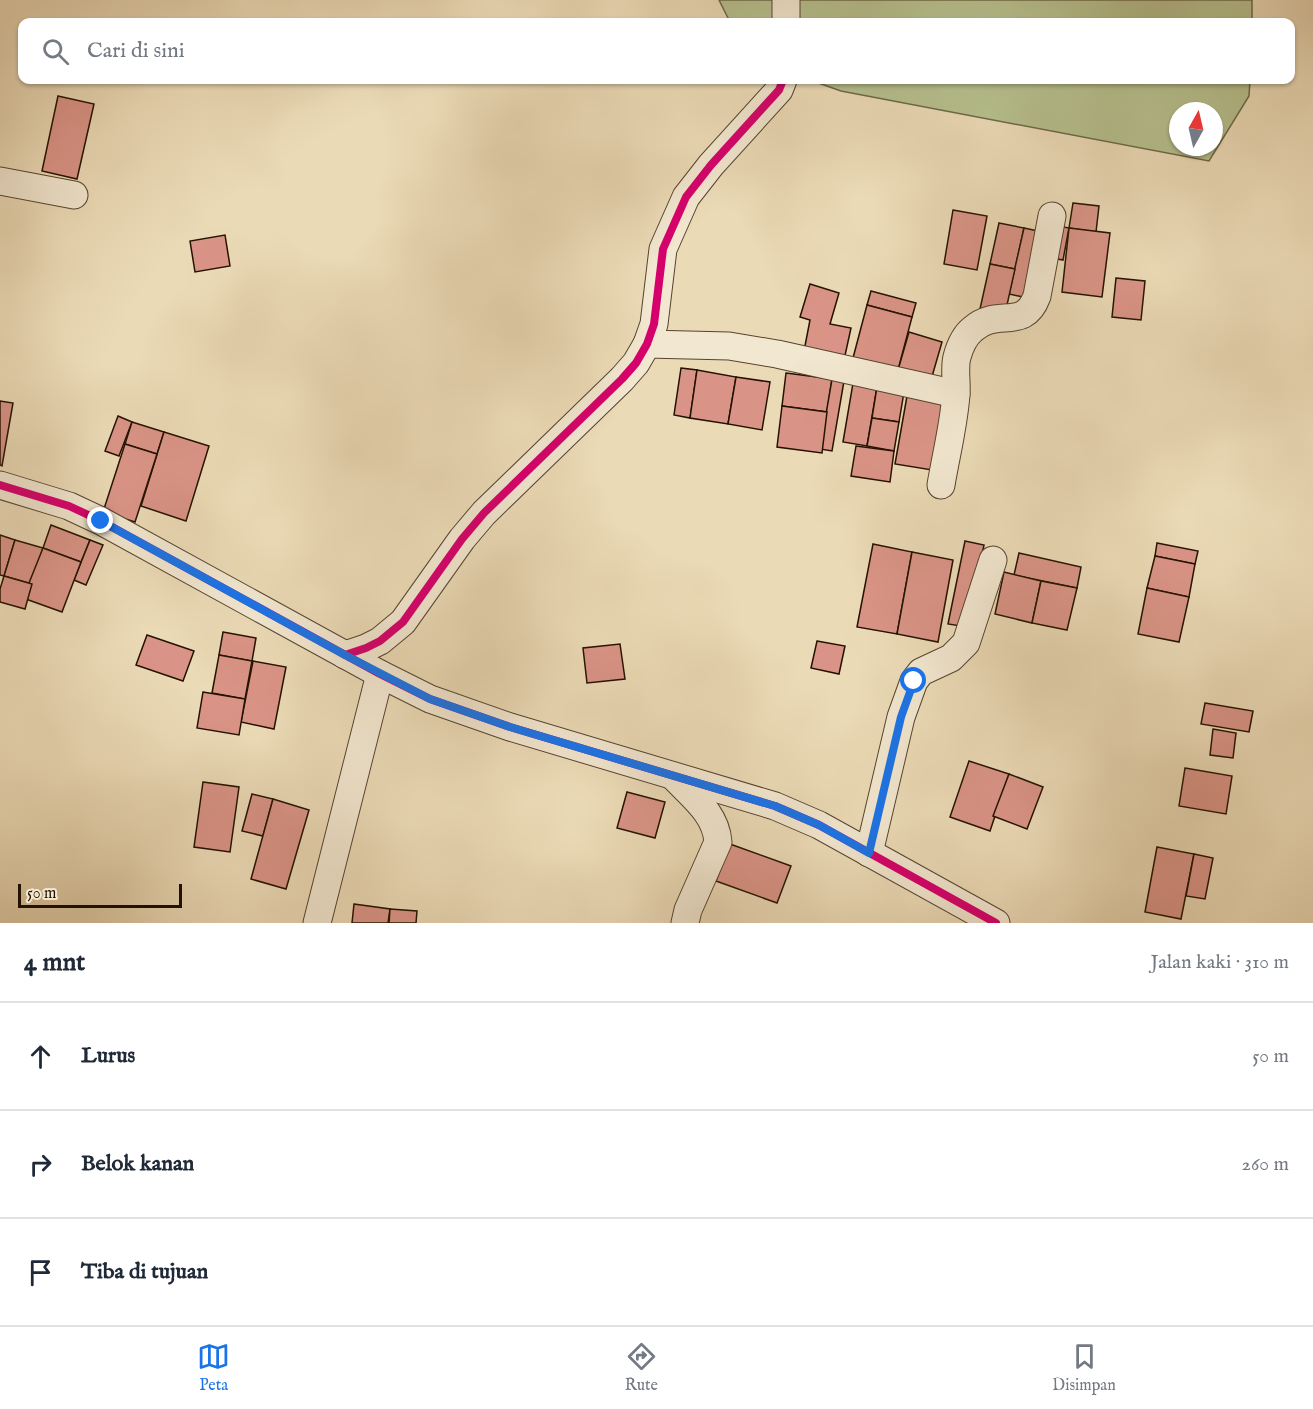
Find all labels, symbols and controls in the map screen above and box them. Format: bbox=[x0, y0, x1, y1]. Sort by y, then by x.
search box bbox=[18, 18, 1295, 84]
icon: search bbox=[39, 35, 72, 68]
text: Cari di sini bbox=[87, 37, 185, 65]
north arrow bbox=[1169, 102, 1223, 156]
route end bbox=[87, 507, 113, 533]
route start bbox=[900, 667, 926, 693]
scale bar bbox=[18, 881, 182, 908]
text: 50 m bbox=[27, 884, 56, 904]
text: 4 mnt bbox=[24, 946, 85, 979]
text: Jalan kaki · 310 m bbox=[1151, 950, 1289, 975]
icon: ahead bbox=[24, 1040, 57, 1073]
text: Lurus bbox=[81, 1042, 135, 1070]
text: 50 m bbox=[1252, 1044, 1289, 1069]
icon: right bbox=[24, 1148, 57, 1181]
text: Belok kanan bbox=[81, 1150, 194, 1178]
text: 260 m bbox=[1242, 1152, 1289, 1177]
icon: arrive bbox=[24, 1256, 57, 1289]
text: Tiba di tujuan bbox=[81, 1258, 208, 1286]
tab: Peta bbox=[197, 1340, 230, 1396]
tab: Rute bbox=[625, 1340, 658, 1396]
tab: Disimpan bbox=[1052, 1340, 1116, 1396]

